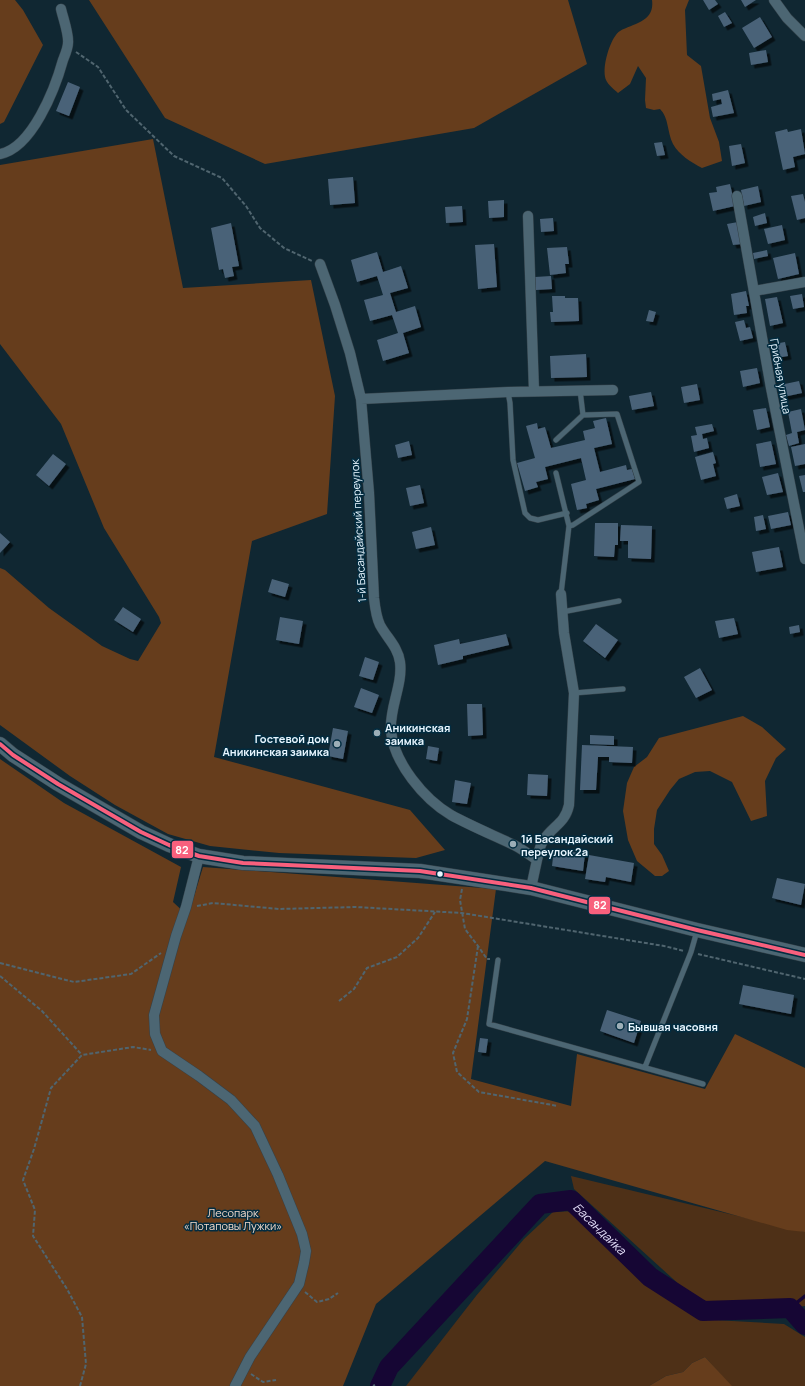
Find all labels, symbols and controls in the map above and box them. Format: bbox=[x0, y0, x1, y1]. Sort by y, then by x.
street label: Грибная улица bbox=[767, 337, 795, 415]
street label: 1-й Басандайский переулок bbox=[347, 458, 369, 603]
place label: Аникинская заимка bbox=[385, 720, 450, 748]
marker: Аникинская заимка bbox=[372, 728, 382, 738]
place label: Гостевой дом Аникинская заимка bbox=[222, 731, 329, 759]
marker: Гостевой дом Аникинская заимка bbox=[332, 739, 342, 749]
place label: 1й Басандайский переулок 2а bbox=[521, 831, 613, 859]
marker: 1й Басандайский переулок 2а bbox=[508, 839, 518, 849]
line badge: 82 bbox=[171, 840, 194, 859]
text: 82 bbox=[175, 842, 189, 857]
unlabelled marker bbox=[435, 869, 445, 879]
line badge: 82 bbox=[588, 896, 611, 915]
text: 82 bbox=[593, 897, 607, 912]
place label: Бывшая часовня bbox=[628, 1019, 718, 1034]
marker: Бывшая часовня bbox=[615, 1021, 625, 1031]
water label: Басандайка bbox=[570, 1199, 631, 1259]
park label: Лесопарк «Потаповы Лужки» bbox=[184, 1205, 282, 1233]

